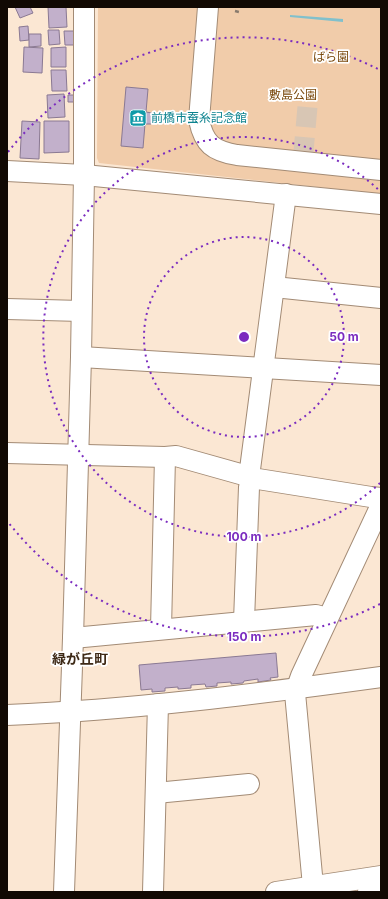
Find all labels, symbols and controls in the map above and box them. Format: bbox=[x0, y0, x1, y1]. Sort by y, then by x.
park label: ばら園 bbox=[313, 49, 349, 64]
park label: 敷島公園 bbox=[269, 87, 317, 102]
museum icon: 前橋市蚕糸記念館 bbox=[128, 108, 148, 128]
place label: 前橋市蚕糸記念館 bbox=[151, 110, 247, 125]
text: 50 m bbox=[329, 329, 359, 344]
centre of rings bbox=[237, 330, 251, 344]
text: 100 m bbox=[226, 529, 262, 544]
text: 150 m bbox=[227, 629, 261, 644]
district label: 緑が丘町 bbox=[52, 650, 108, 667]

